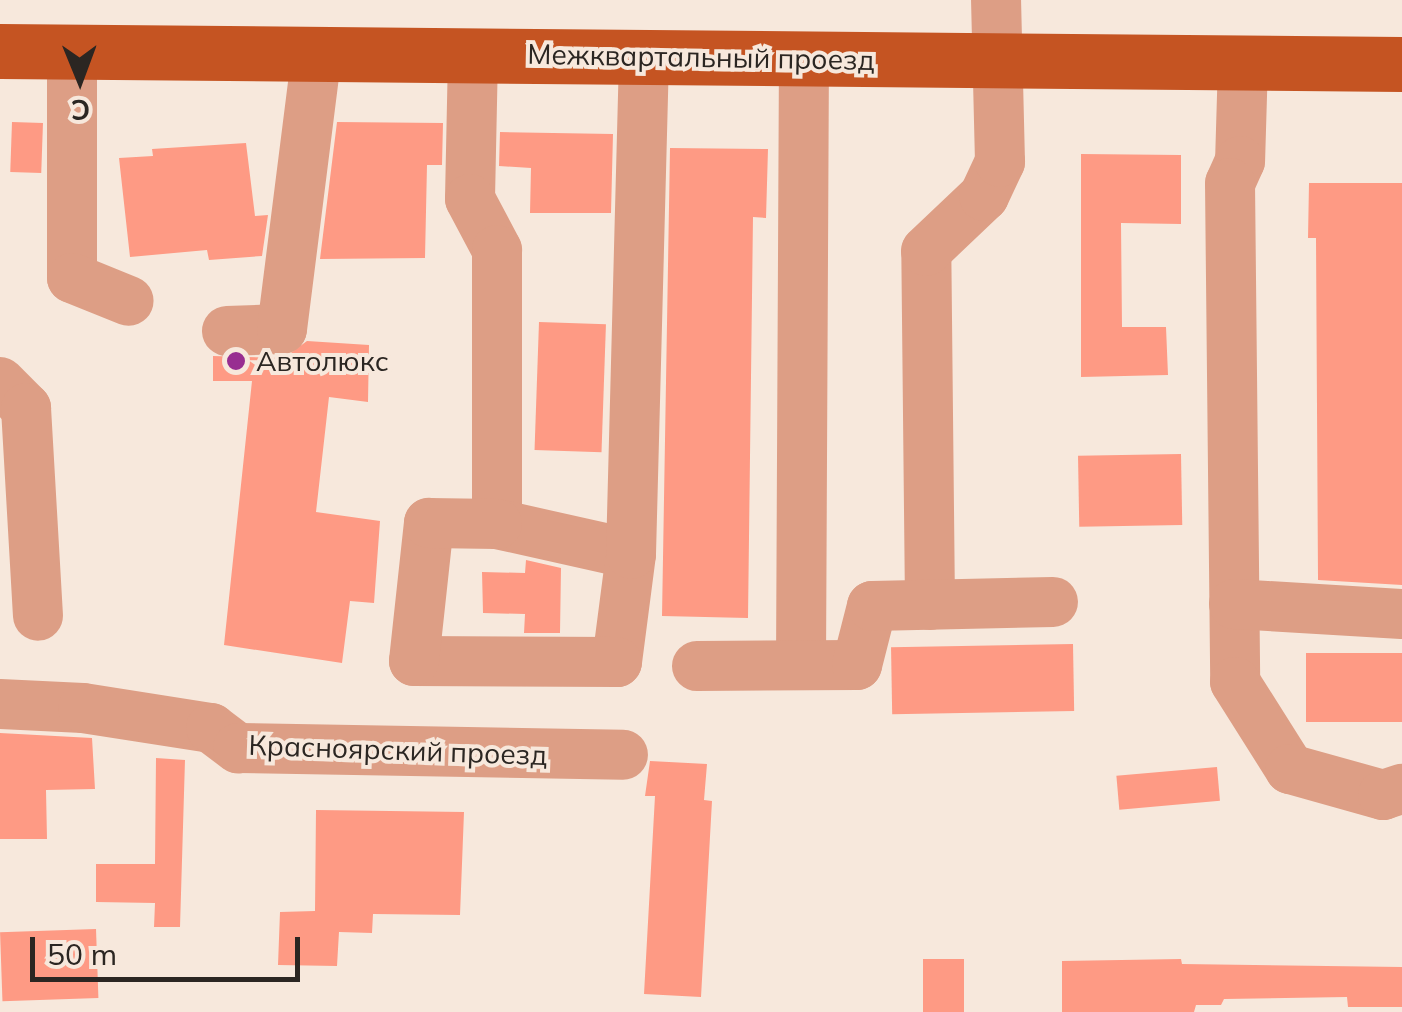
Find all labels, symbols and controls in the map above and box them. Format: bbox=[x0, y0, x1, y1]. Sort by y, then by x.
north arrow bbox=[30, 30, 130, 130]
street label: Межквартальный проезд bbox=[527, 37, 875, 77]
text: С bbox=[71, 93, 90, 128]
place label: Автолюкс bbox=[256, 344, 389, 378]
marker: Автолюкс bbox=[225, 350, 247, 372]
street label: Красноярский проезд bbox=[248, 728, 548, 772]
scale bar bbox=[35, 917, 305, 979]
text: 50 m bbox=[47, 935, 117, 973]

